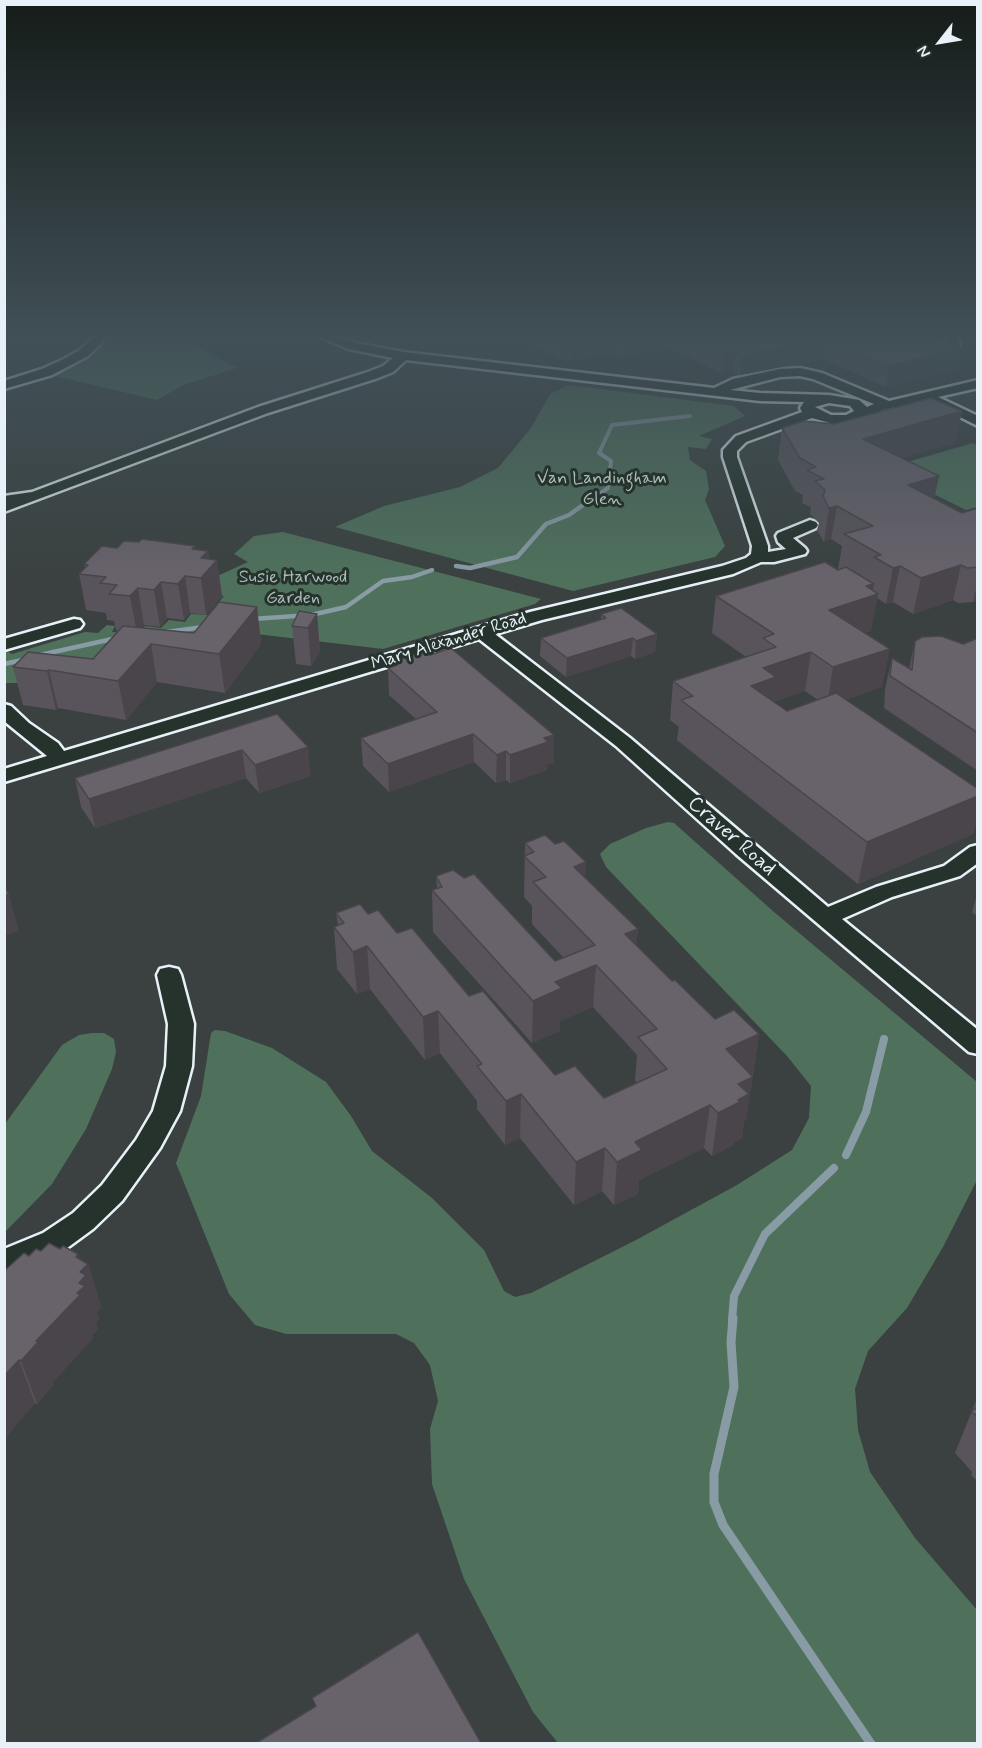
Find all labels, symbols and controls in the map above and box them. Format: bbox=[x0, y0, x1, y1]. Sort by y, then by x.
north arrow bbox=[910, 12, 970, 72]
text: N bbox=[912, 42, 936, 62]
park label: Van Landingham Glen bbox=[537, 468, 667, 510]
park label: Susie Harwood Garden bbox=[239, 567, 347, 610]
street label: Mary Alexander Road bbox=[369, 608, 529, 676]
street label: Craver Road bbox=[682, 792, 780, 882]

